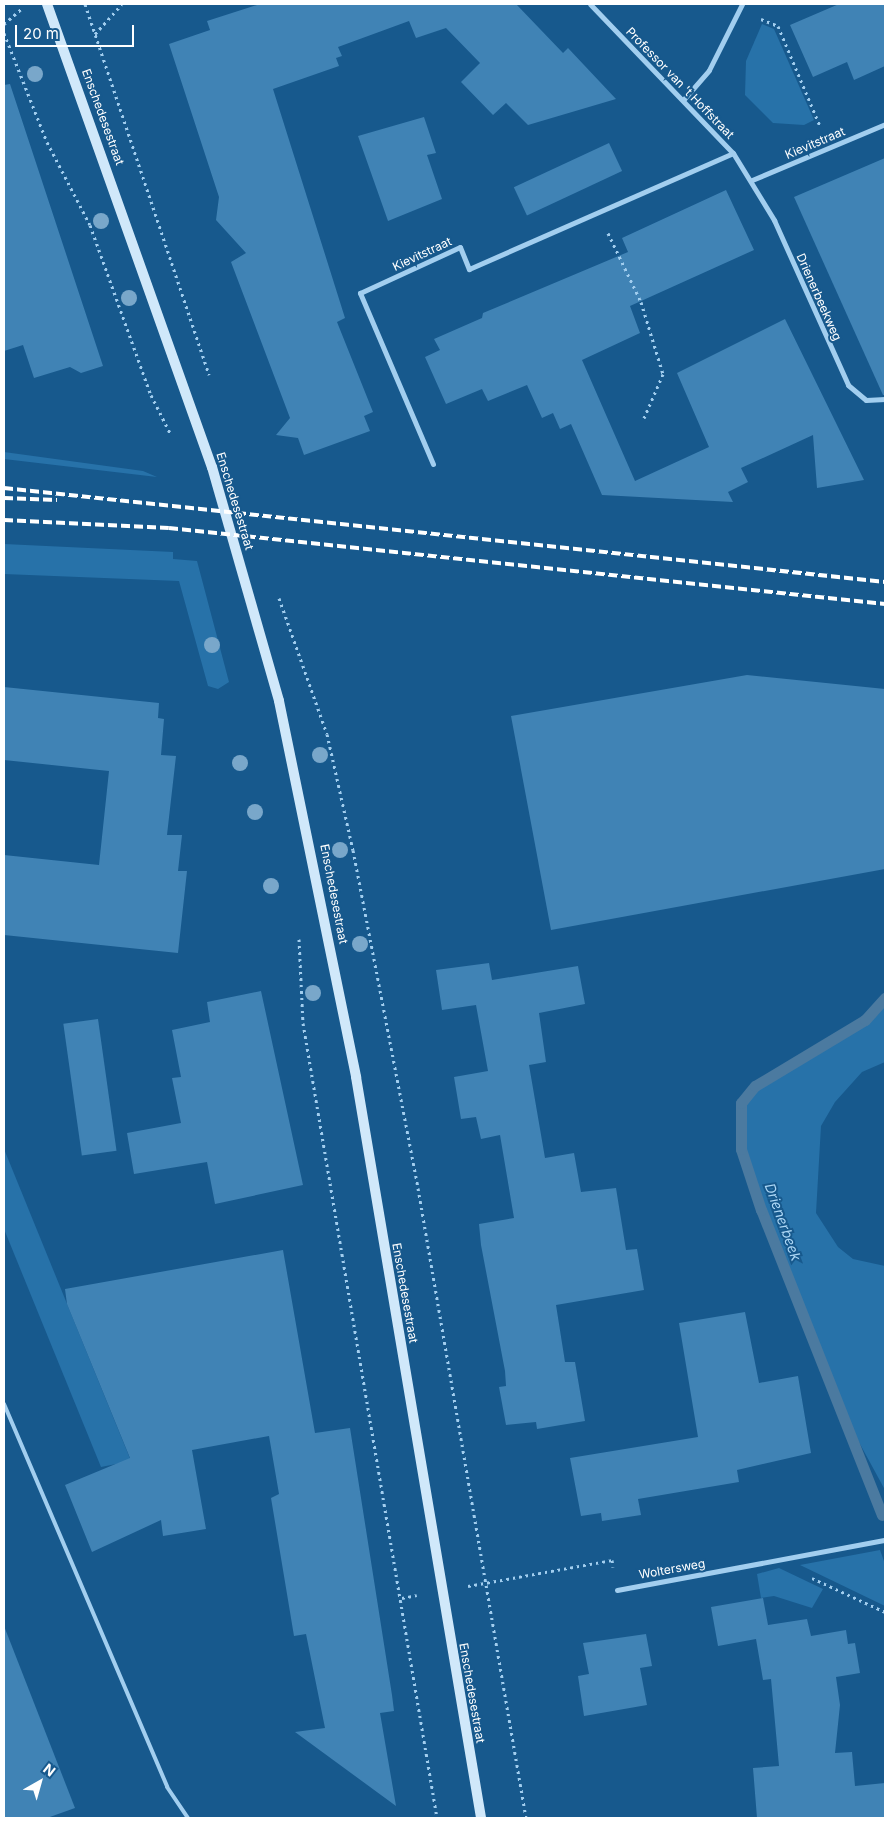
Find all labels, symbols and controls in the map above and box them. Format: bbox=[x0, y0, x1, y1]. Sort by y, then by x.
scale bar bbox=[18, 15, 136, 47]
text: 20 m bbox=[23, 24, 59, 43]
street label: Professor van 't Hoffstraat bbox=[623, 24, 737, 142]
street label: Enschedesestraat bbox=[79, 67, 127, 167]
street label: Kievitstraat bbox=[783, 124, 847, 162]
street label: Kievitstraat bbox=[390, 234, 454, 274]
street label: Drienerbeekweg bbox=[793, 251, 845, 343]
street label: Enschedesestraat bbox=[213, 450, 257, 552]
street label: Enschedesestraat bbox=[317, 843, 351, 945]
water label: Drienerbeek bbox=[761, 1181, 805, 1263]
street label: Enschedesestraat bbox=[389, 1242, 421, 1344]
street label: Woltersweg bbox=[638, 1556, 706, 1582]
street label: Enschedesestraat bbox=[456, 1642, 488, 1744]
north arrow bbox=[15, 1757, 65, 1807]
text: N bbox=[40, 1760, 59, 1780]

